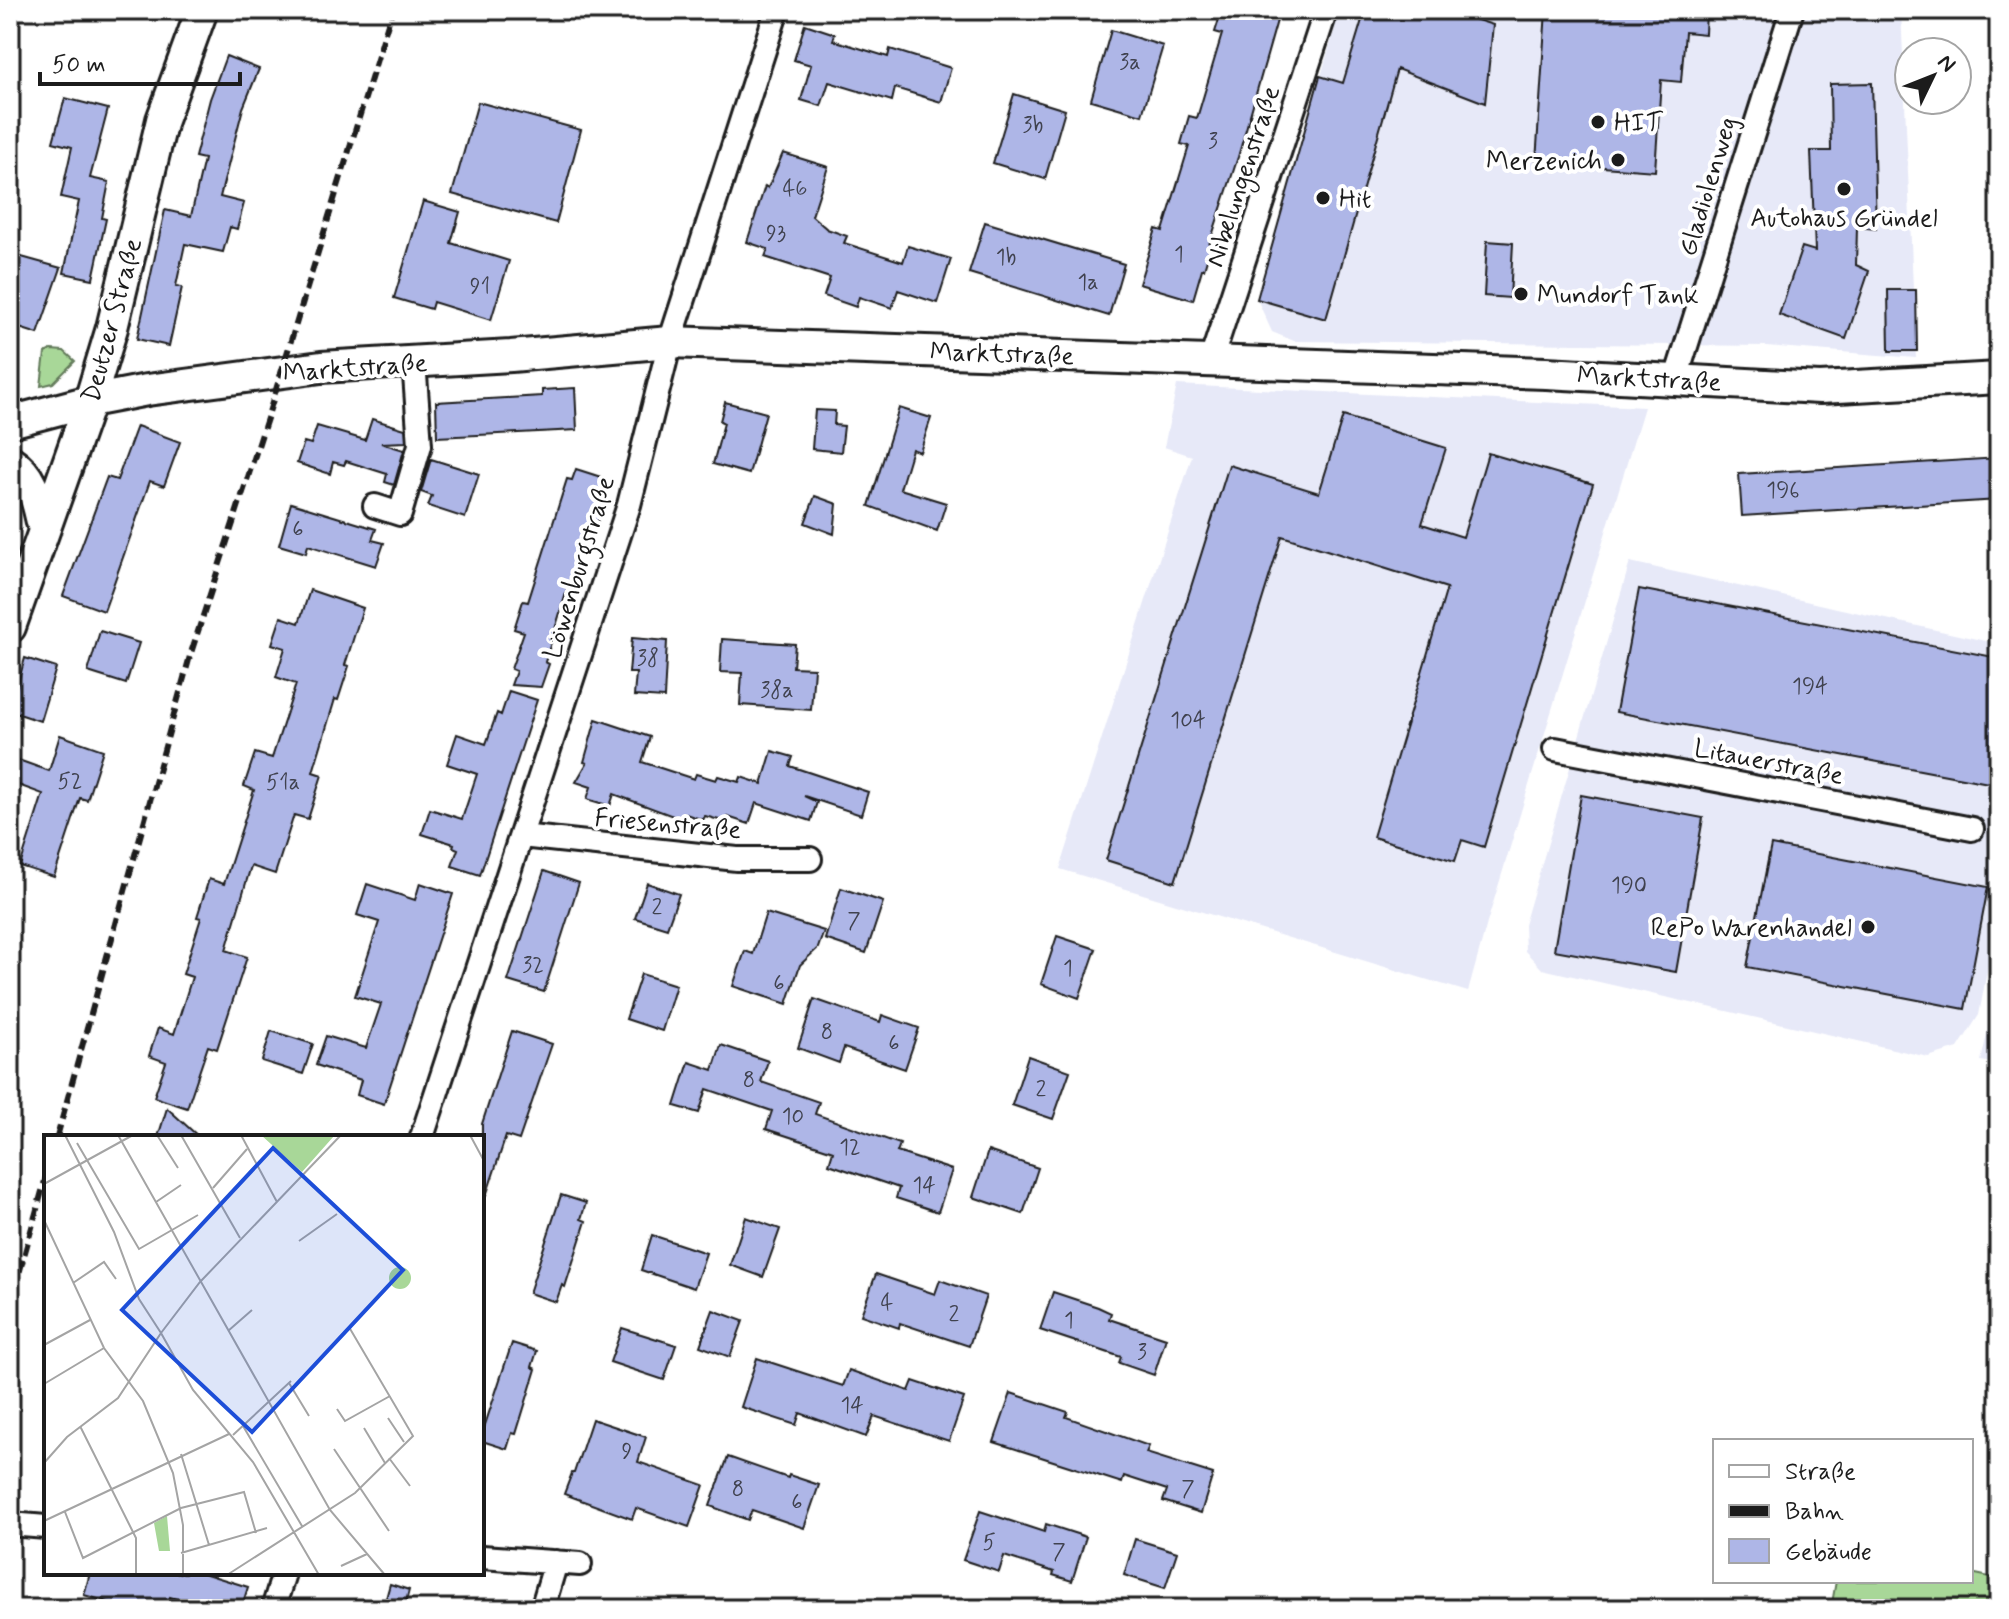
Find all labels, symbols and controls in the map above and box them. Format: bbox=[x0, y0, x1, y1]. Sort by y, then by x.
scale bar bbox=[40, 36, 240, 86]
north arrow bbox=[1893, 36, 1973, 116]
house number: 3a bbox=[1119, 49, 1141, 77]
text: N bbox=[1931, 49, 1961, 79]
text: 50 m bbox=[52, 50, 106, 81]
street label: Nibelungenstraße bbox=[1199, 81, 1291, 272]
place label: HIT bbox=[1614, 107, 1664, 141]
house number: 3b bbox=[1023, 112, 1043, 140]
marker: HIT bbox=[1589, 113, 1607, 131]
street label: Gladiolenweg bbox=[1672, 113, 1746, 260]
house number: 3 bbox=[1208, 128, 1218, 156]
place label: Merzenich bbox=[1486, 145, 1602, 179]
marker: Merzenich bbox=[1609, 151, 1627, 169]
house number: 46 bbox=[783, 175, 807, 203]
marker: Autohaus Gründel bbox=[1835, 180, 1853, 198]
place label: Hit bbox=[1339, 183, 1372, 217]
marker: Hit bbox=[1314, 189, 1332, 207]
place label: Autohaus Gründel bbox=[1750, 202, 1938, 236]
house number: 93 bbox=[766, 220, 786, 248]
street label: Deutzer Straße bbox=[75, 235, 151, 406]
house number: 1 bbox=[1174, 241, 1184, 269]
house number: 1b bbox=[996, 244, 1016, 272]
house number: 1a bbox=[1077, 269, 1099, 297]
house number: 91 bbox=[470, 273, 490, 301]
place label: Mundorf Tank bbox=[1537, 279, 1699, 313]
marker: Mundorf Tank bbox=[1512, 285, 1530, 303]
street label: Marktstraße bbox=[929, 335, 1075, 375]
street label: Marktstraße bbox=[282, 347, 429, 391]
street label: Marktstraße bbox=[1576, 359, 1722, 401]
street label: Löwenburgstraße bbox=[536, 472, 627, 664]
house number: 196 bbox=[1766, 477, 1800, 505]
house number: 6 bbox=[292, 516, 304, 544]
house number: 38 bbox=[637, 645, 659, 673]
house number: 194 bbox=[1792, 673, 1828, 701]
house number: 38a bbox=[760, 677, 794, 705]
house number: 104 bbox=[1170, 707, 1206, 735]
street label: Litauerstraße bbox=[1691, 732, 1846, 794]
house number: 52 bbox=[58, 768, 82, 796]
house number: 51a bbox=[266, 769, 300, 797]
street label: Friesenstraße bbox=[593, 802, 743, 848]
house number: 190 bbox=[1611, 872, 1647, 900]
house number: 2 bbox=[652, 894, 663, 922]
house number: 7 bbox=[847, 908, 861, 936]
place label: RePo Warenhandel bbox=[1651, 912, 1852, 946]
marker: RePo Warenhandel bbox=[1859, 918, 1877, 936]
house number: 32 bbox=[522, 952, 544, 980]
house number: 1 bbox=[1063, 955, 1073, 983]
house number: 6 bbox=[773, 970, 785, 998]
house number: 8 bbox=[821, 1019, 833, 1047]
house number: 6 bbox=[888, 1030, 900, 1058]
house number: 8 bbox=[743, 1067, 755, 1095]
house number: 2 bbox=[1036, 1076, 1047, 1104]
house number: 10 bbox=[782, 1103, 804, 1131]
house number: 12 bbox=[839, 1134, 861, 1162]
inset map bbox=[44, 1135, 484, 1575]
house number: 14 bbox=[912, 1172, 936, 1200]
house number: 4 bbox=[881, 1289, 894, 1317]
house number: 2 bbox=[949, 1301, 960, 1329]
house number: 1 bbox=[1064, 1307, 1074, 1335]
house number: 3 bbox=[1137, 1339, 1147, 1367]
house number: 14 bbox=[840, 1392, 864, 1420]
house number: 9 bbox=[622, 1438, 632, 1466]
legend bbox=[1713, 1439, 1973, 1583]
text: Straße bbox=[1785, 1457, 1856, 1488]
house number: 8 bbox=[732, 1476, 744, 1504]
house number: 7 bbox=[1181, 1476, 1195, 1504]
house number: 6 bbox=[791, 1489, 803, 1517]
text: Bahn bbox=[1785, 1497, 1844, 1528]
house number: 5 bbox=[982, 1529, 996, 1557]
text: Gebäude bbox=[1785, 1537, 1872, 1568]
house number: 7 bbox=[1052, 1539, 1066, 1567]

